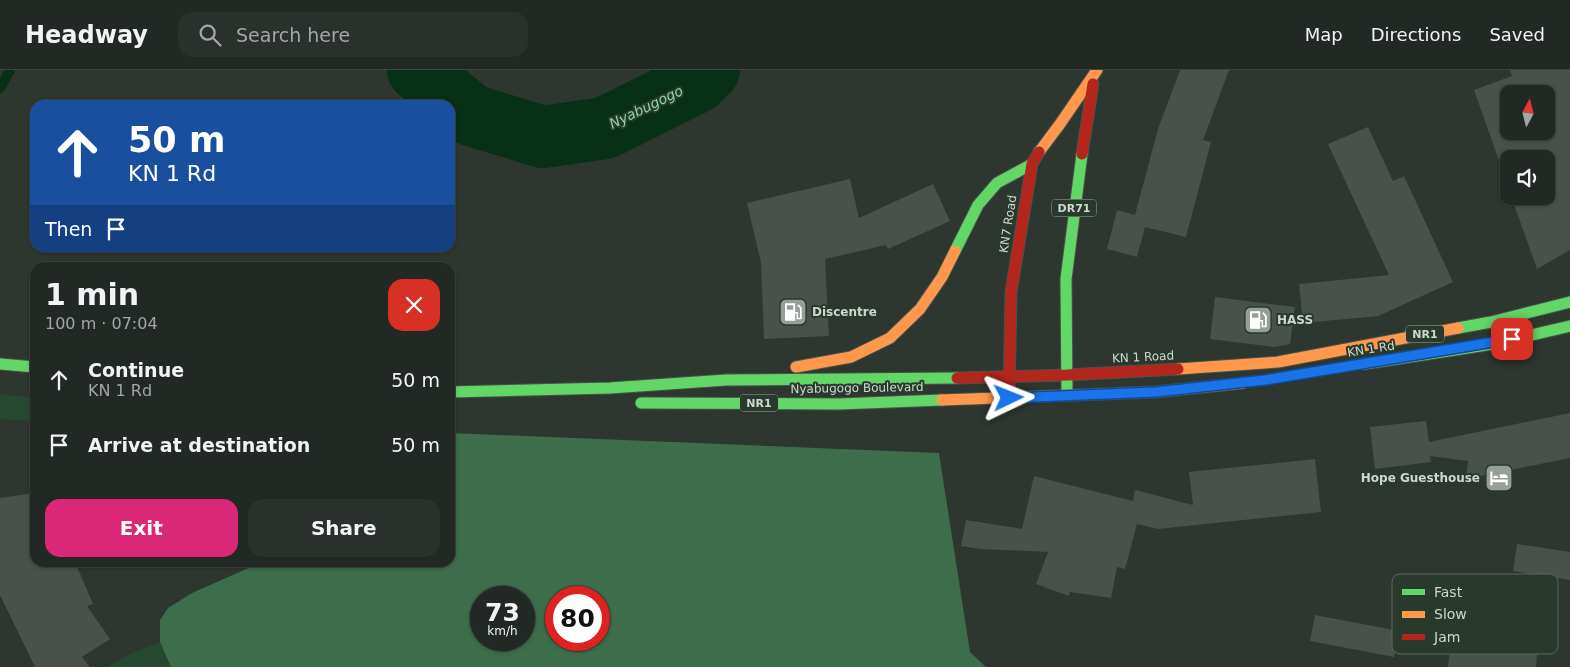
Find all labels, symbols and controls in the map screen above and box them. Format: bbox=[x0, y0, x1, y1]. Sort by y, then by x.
search box bbox=[178, 12, 528, 57]
text: Headway bbox=[25, 21, 148, 49]
icon: search bbox=[196, 21, 224, 49]
text: Search here bbox=[236, 24, 350, 46]
text: Map bbox=[1305, 24, 1343, 45]
text: Directions bbox=[1371, 24, 1461, 45]
text: Saved bbox=[1489, 24, 1545, 45]
water label: Nyabugogo bbox=[607, 82, 685, 132]
north arrow bbox=[1500, 85, 1555, 140]
map controls bbox=[1500, 85, 1555, 205]
icon: ahead bbox=[45, 120, 110, 185]
text: 50 m bbox=[128, 120, 225, 160]
button: sound bbox=[1500, 150, 1555, 205]
text: KN 1 Rd bbox=[128, 161, 216, 186]
street label: KN7 Road bbox=[997, 194, 1019, 254]
road number: DR71 bbox=[1052, 200, 1096, 216]
icon: arrive bbox=[102, 215, 130, 243]
text: Then bbox=[45, 218, 92, 240]
text: 1 min bbox=[45, 277, 139, 312]
button: close bbox=[388, 279, 440, 331]
fuel station icon: Discentre bbox=[778, 297, 808, 327]
place label: Discentre bbox=[812, 305, 877, 319]
fuel station icon: HASS bbox=[1243, 305, 1273, 335]
place label: HASS bbox=[1277, 313, 1313, 327]
text: 100 m · 07:04 bbox=[45, 314, 158, 333]
pin bbox=[1491, 318, 1533, 360]
road number: NR1 bbox=[1406, 325, 1444, 342]
icon: arrive bbox=[1498, 325, 1526, 353]
street label: KN 1 Rd bbox=[1346, 338, 1396, 360]
street label: KN 1 Road bbox=[1112, 348, 1174, 366]
text: Continue bbox=[88, 359, 184, 381]
icon: ahead bbox=[45, 366, 73, 394]
text: 50 m bbox=[391, 369, 440, 391]
position arrow bbox=[982, 371, 1034, 423]
street label: Nyabugogo Boulevard bbox=[790, 380, 924, 396]
text: KN 1 Rd bbox=[88, 381, 152, 400]
road number: NR1 bbox=[740, 394, 778, 412]
icon: arrive bbox=[45, 431, 73, 459]
text: Arrive at destination bbox=[88, 434, 310, 456]
text: 50 m bbox=[391, 434, 440, 456]
hotel icon: Hope Guesthouse bbox=[1484, 463, 1514, 493]
place label: Hope Guesthouse bbox=[1361, 471, 1480, 485]
button: Exit bbox=[45, 499, 238, 557]
button: Share bbox=[248, 499, 440, 557]
legend bbox=[1392, 574, 1558, 654]
text: Fast bbox=[1434, 584, 1463, 600]
speed limit sign: 80 bbox=[545, 586, 610, 651]
text: 73 bbox=[485, 598, 520, 627]
text: Slow bbox=[1434, 606, 1467, 622]
text: km/h bbox=[487, 624, 518, 638]
text: Jam bbox=[1433, 629, 1460, 645]

